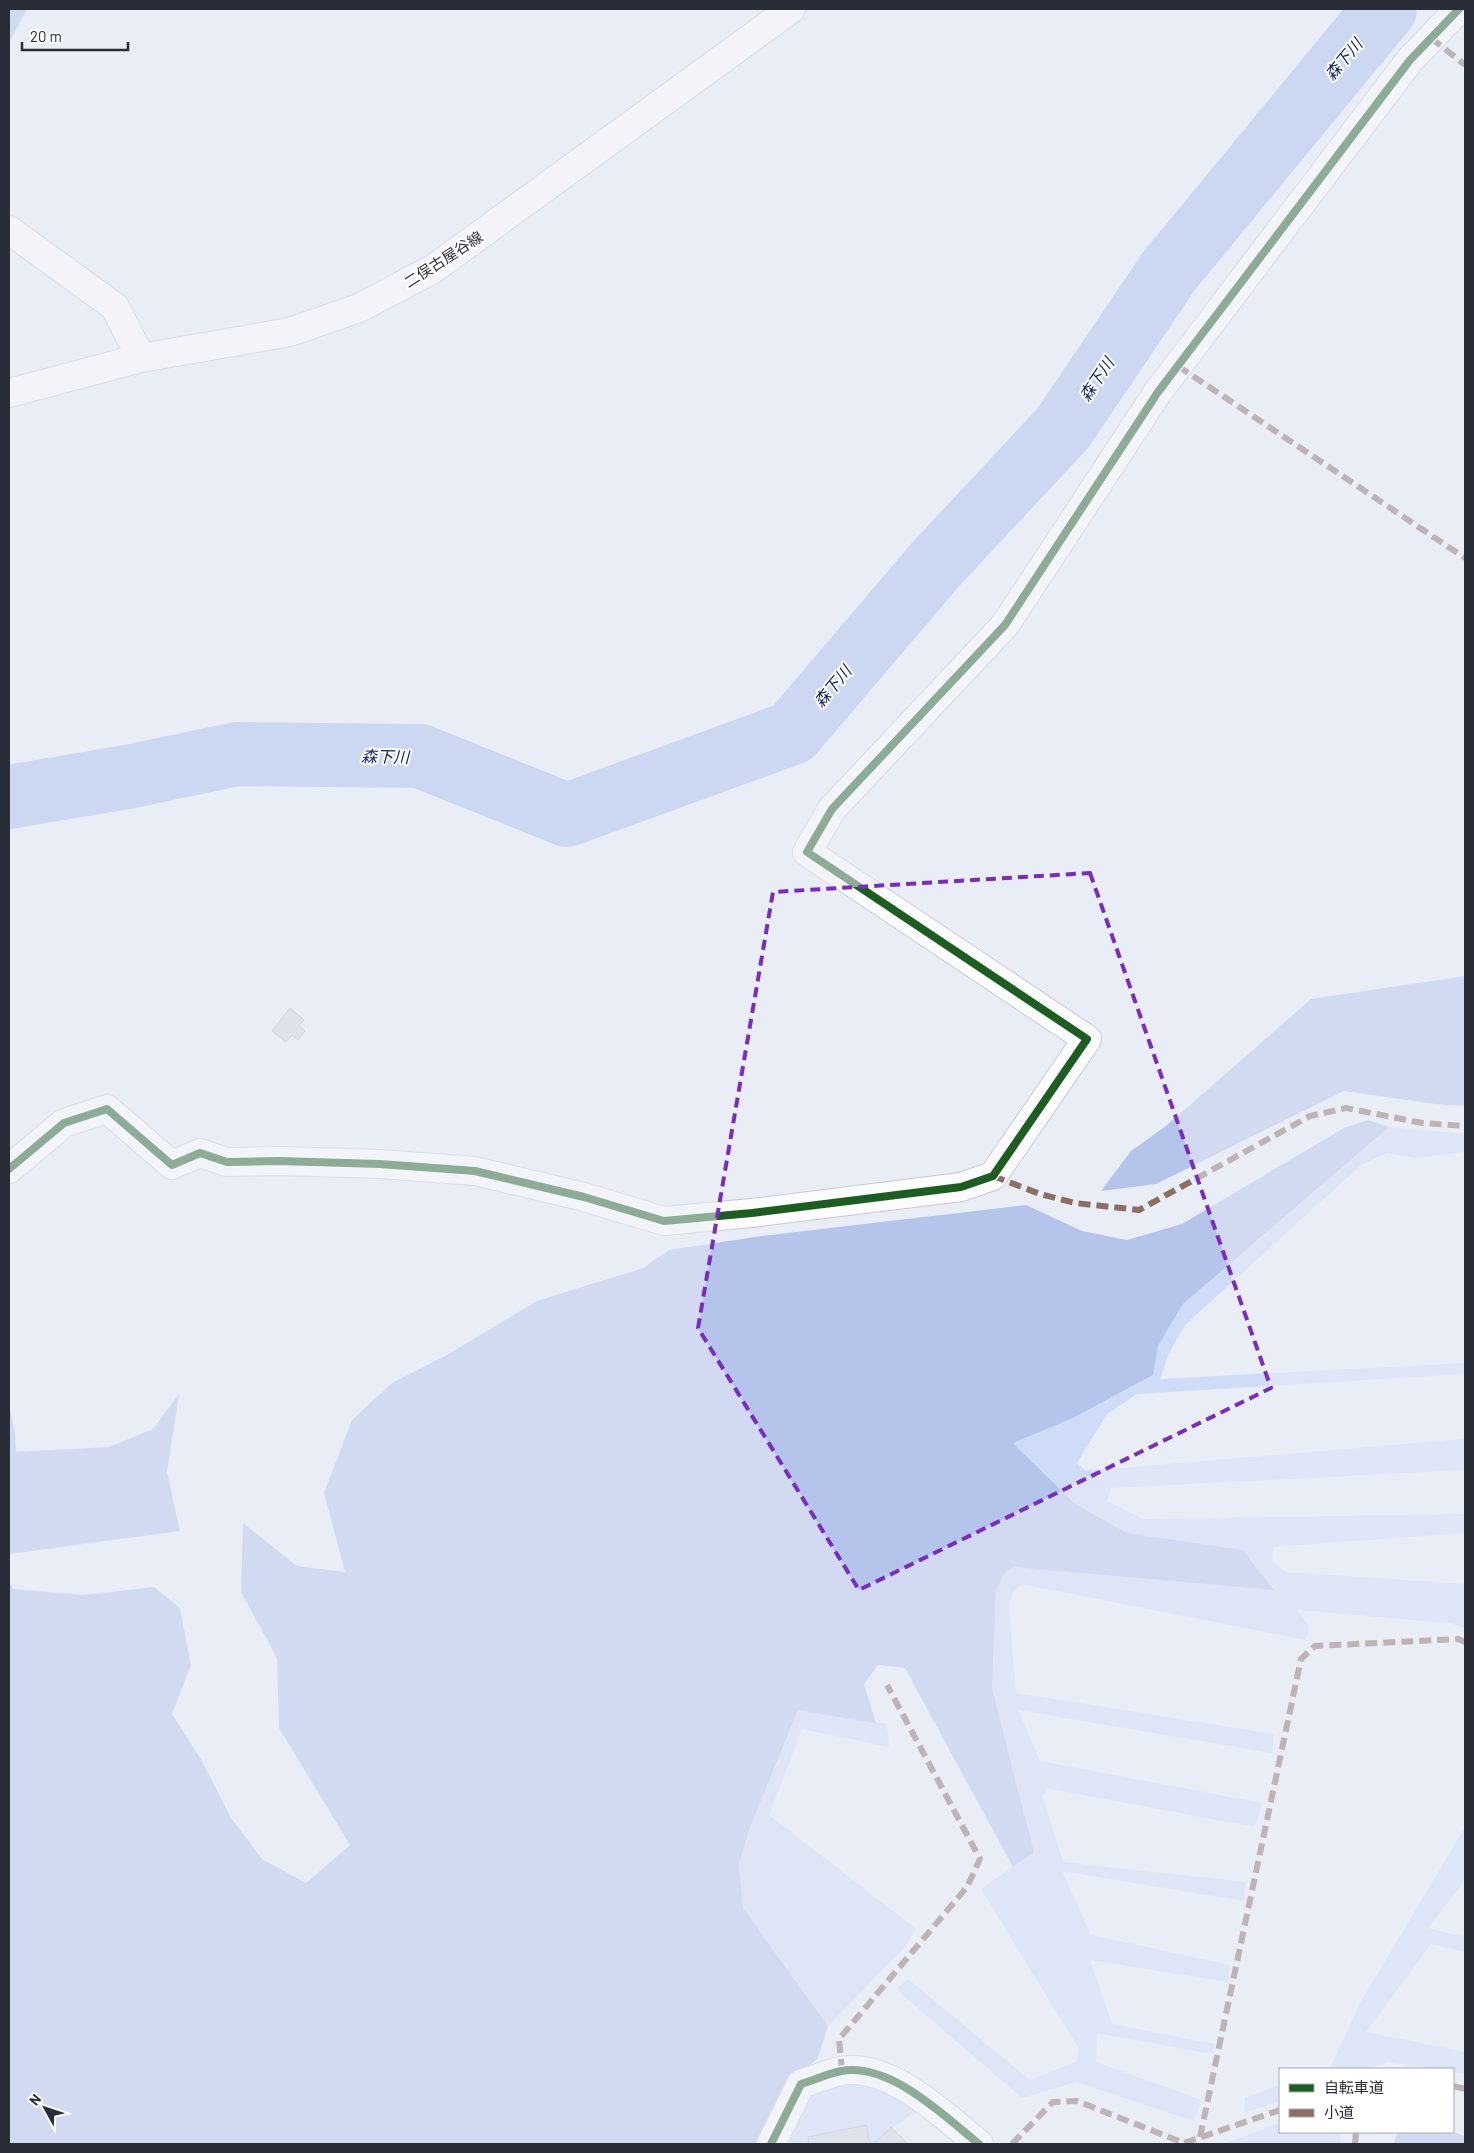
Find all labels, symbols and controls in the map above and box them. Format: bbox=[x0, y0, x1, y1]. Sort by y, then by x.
scale bar bbox=[22, 20, 129, 52]
text: 20 m bbox=[30, 27, 62, 45]
water label: 森下川 bbox=[1320, 33, 1367, 83]
street label: 二俣古屋谷線 bbox=[400, 227, 486, 291]
water label: 森下川 bbox=[1075, 352, 1118, 404]
water label: 森下川 bbox=[809, 660, 856, 710]
water label: 森下川 bbox=[361, 746, 411, 766]
legend bbox=[1279, 2068, 1454, 2133]
text: 自転車道 bbox=[1324, 2078, 1384, 2096]
north arrow bbox=[20, 2083, 70, 2133]
text: N bbox=[25, 2090, 44, 2108]
text: 小道 bbox=[1324, 2103, 1354, 2121]

